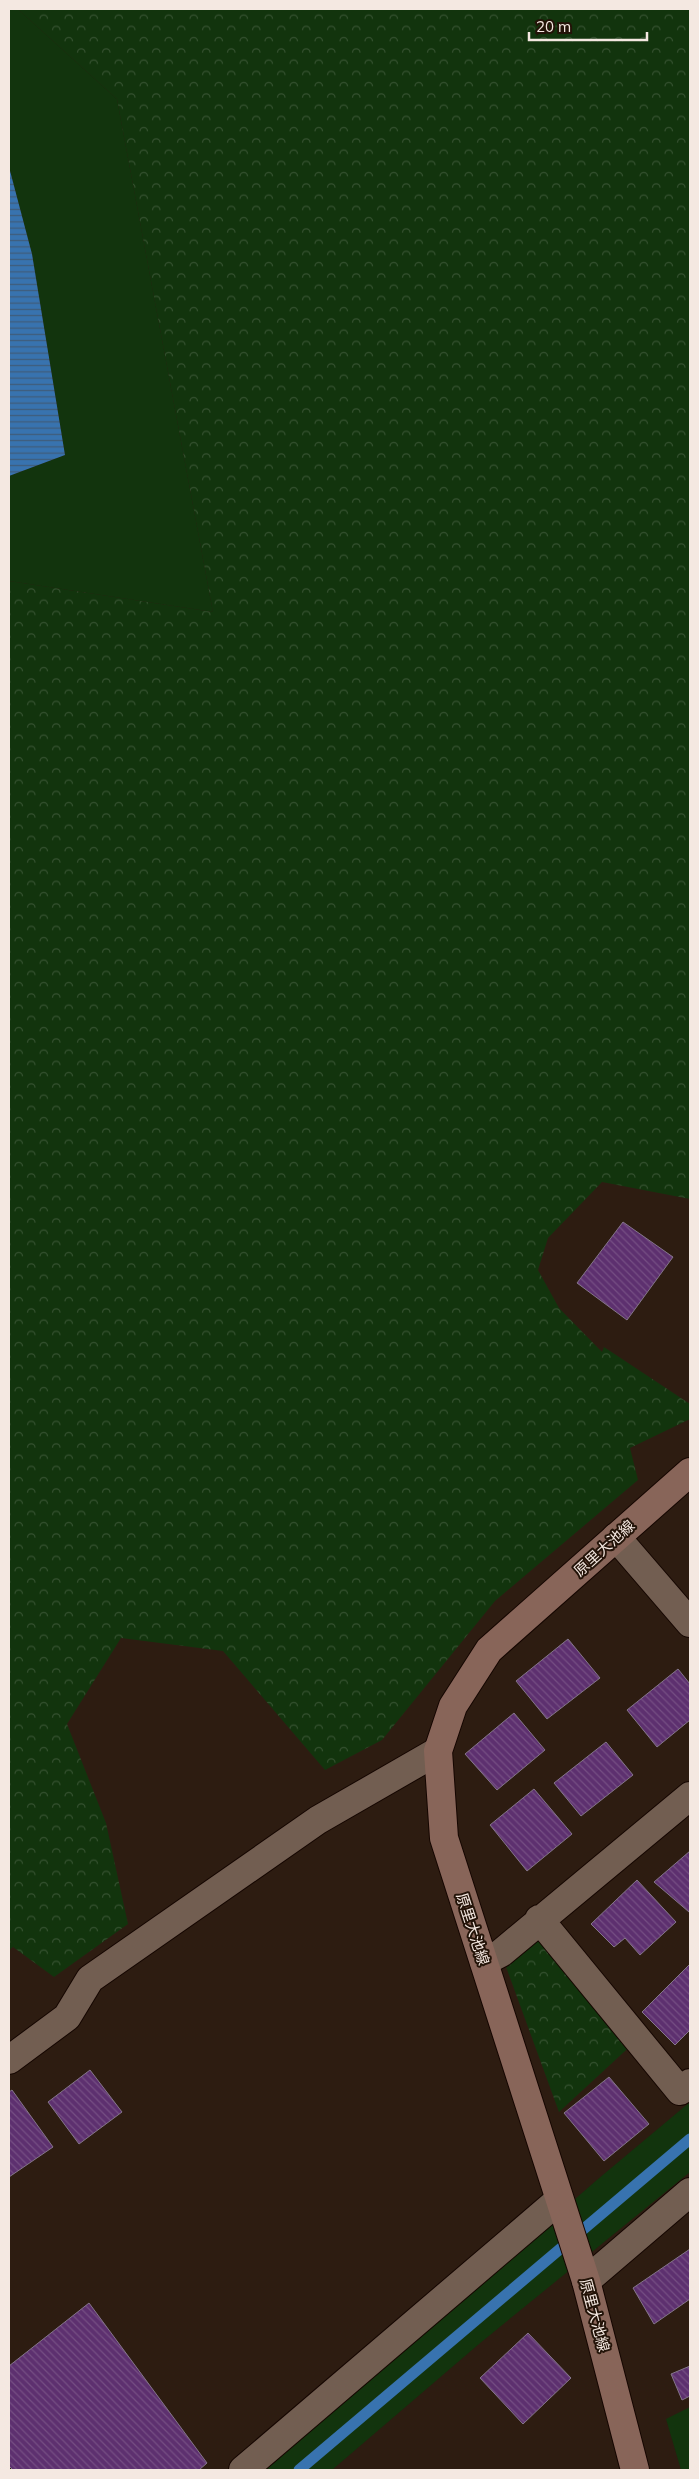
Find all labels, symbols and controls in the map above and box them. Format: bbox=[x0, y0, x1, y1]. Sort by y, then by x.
scale bar bbox=[529, 10, 646, 42]
text: 20 m bbox=[536, 17, 571, 36]
street label: 原里大池線 bbox=[570, 1516, 638, 1580]
street label: 原里大池線 bbox=[452, 1890, 494, 1968]
street label: 原里大池線 bbox=[576, 2276, 614, 2354]

